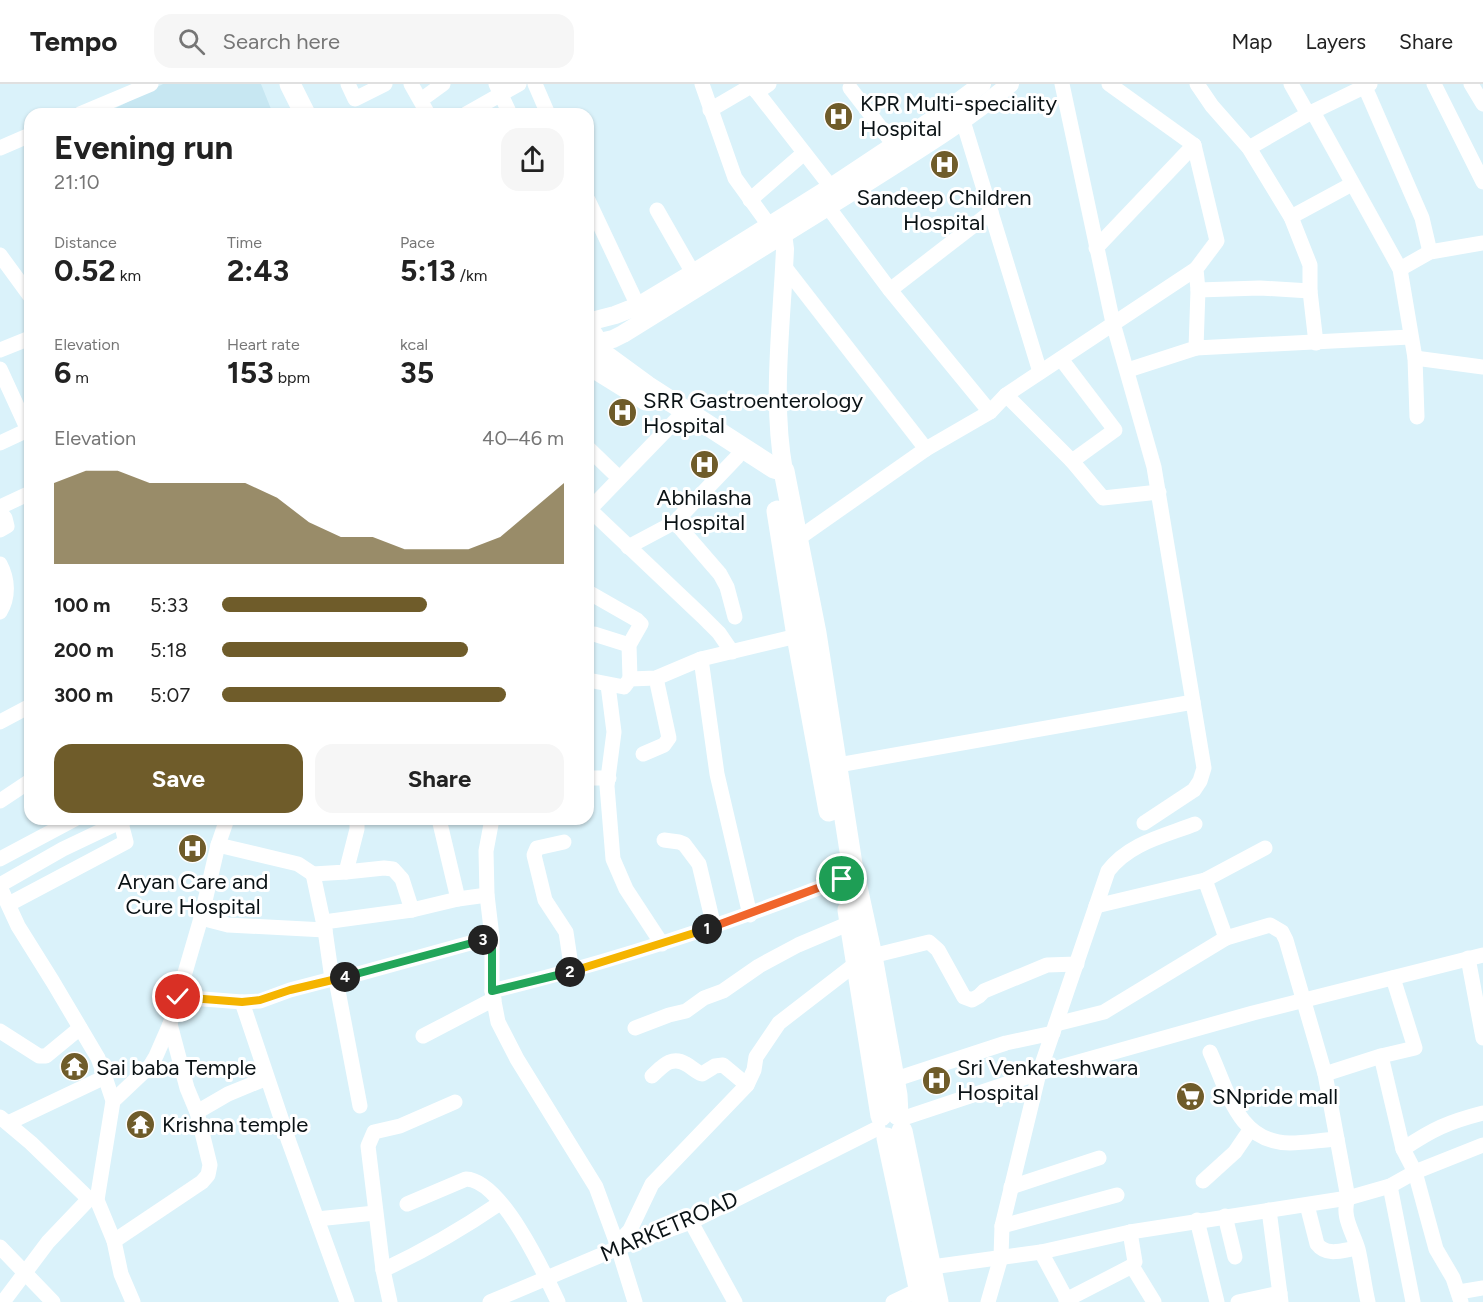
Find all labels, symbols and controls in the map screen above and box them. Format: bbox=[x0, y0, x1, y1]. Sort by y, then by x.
search box bbox=[154, 14, 574, 68]
text: Tempo bbox=[30, 24, 118, 58]
icon: search bbox=[175, 25, 208, 58]
text: Search here bbox=[223, 28, 340, 55]
text: Map bbox=[1232, 29, 1272, 54]
text: Layers bbox=[1305, 29, 1366, 54]
text: Share bbox=[1399, 29, 1453, 54]
place label: KPR Multi-speciality Hospital bbox=[860, 90, 1057, 142]
hospital icon: KPR Multi-speciality Hospital bbox=[823, 100, 855, 132]
text: Evening run bbox=[54, 128, 233, 167]
button: share bbox=[501, 128, 564, 191]
hospital icon: Sandeep Children Hospital bbox=[928, 149, 960, 181]
text: 21:10 bbox=[54, 170, 100, 194]
place label: Sandeep Children Hospital bbox=[856, 184, 1032, 236]
text: Distance bbox=[54, 233, 117, 252]
text: Time bbox=[227, 233, 262, 252]
text: Pace bbox=[400, 233, 435, 252]
text: 0.52 bbox=[54, 252, 116, 289]
text: 2:43 bbox=[227, 252, 289, 289]
text: 5:13 bbox=[400, 252, 456, 289]
text: km bbox=[116, 266, 141, 285]
text: /km bbox=[456, 266, 487, 285]
text: Elevation bbox=[54, 335, 120, 354]
text: Heart rate bbox=[227, 335, 300, 354]
text: kcal bbox=[400, 335, 428, 354]
text: 6 bbox=[54, 354, 71, 391]
text: 153 bbox=[227, 354, 274, 391]
text: 35 bbox=[400, 354, 434, 391]
text: m bbox=[71, 368, 89, 387]
text: bpm bbox=[274, 368, 310, 387]
place label: SRR Gastroenterology Hospital bbox=[643, 387, 863, 439]
hospital icon: SRR Gastroenterology Hospital bbox=[606, 397, 638, 429]
text: Elevation bbox=[54, 426, 136, 450]
text: 40–46 m bbox=[482, 426, 564, 450]
hospital icon: Abhilasha Hospital bbox=[688, 449, 720, 481]
place label: Abhilasha Hospital bbox=[657, 484, 751, 536]
text: 100 m bbox=[54, 593, 111, 617]
text: 5:33 bbox=[150, 593, 188, 617]
text: 200 m bbox=[54, 638, 114, 662]
text: 5:18 bbox=[150, 638, 187, 662]
text: 300 m bbox=[54, 683, 113, 707]
text: 5:07 bbox=[150, 683, 190, 707]
button: Save bbox=[54, 744, 303, 813]
button: Share bbox=[315, 744, 564, 813]
hospital icon: Aryan Care and Cure Hospital bbox=[177, 833, 209, 865]
pin bbox=[816, 853, 867, 904]
icon: arrive bbox=[825, 862, 858, 895]
place label: Aryan Care and Cure Hospital bbox=[118, 868, 268, 920]
pin: 1 bbox=[692, 914, 722, 944]
text: 1 bbox=[704, 919, 710, 938]
pin: 3 bbox=[468, 925, 498, 955]
text: 3 bbox=[479, 930, 487, 949]
pin: 2 bbox=[555, 957, 585, 987]
pin: 4 bbox=[330, 962, 360, 992]
text: 2 bbox=[565, 962, 575, 981]
text: 4 bbox=[340, 967, 350, 986]
pin bbox=[152, 971, 203, 1022]
icon: check bbox=[161, 980, 194, 1013]
temple icon: Sai baba Temple bbox=[59, 1051, 91, 1083]
place label: Sai baba Temple bbox=[96, 1054, 256, 1081]
place label: Sri Venkateshwara Hospital bbox=[957, 1054, 1138, 1106]
hospital icon: Sri Venkateshwara Hospital bbox=[920, 1064, 952, 1096]
supermarket icon: SNpride mall bbox=[1175, 1080, 1207, 1112]
place label: SNpride mall bbox=[1212, 1083, 1338, 1110]
temple icon: Krishna temple bbox=[125, 1108, 157, 1140]
place label: Krishna temple bbox=[162, 1111, 308, 1138]
street label: MARKETROAD bbox=[596, 1185, 742, 1268]

